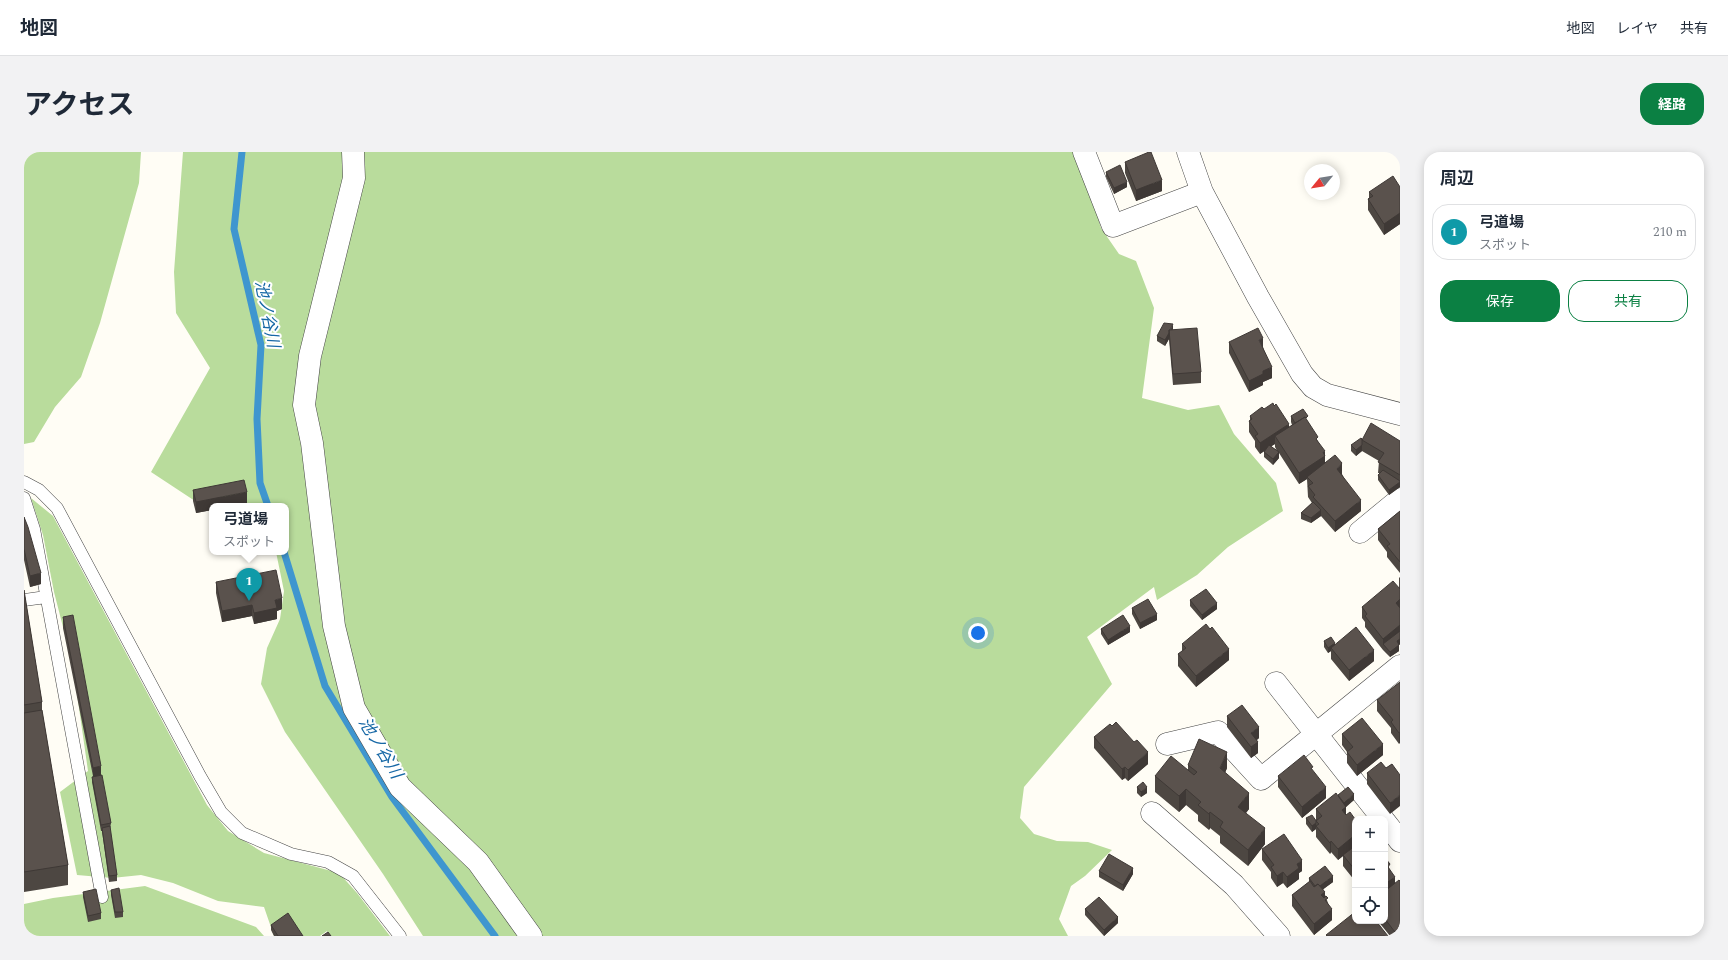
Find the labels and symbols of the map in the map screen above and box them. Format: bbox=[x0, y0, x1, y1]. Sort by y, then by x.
north arrow bbox=[1304, 164, 1340, 200]
water label: 池ノ谷川 bbox=[248, 278, 287, 352]
pin: 1 bbox=[236, 568, 262, 601]
your location bbox=[968, 623, 988, 643]
water label: 池ノ谷川 bbox=[351, 712, 410, 786]

